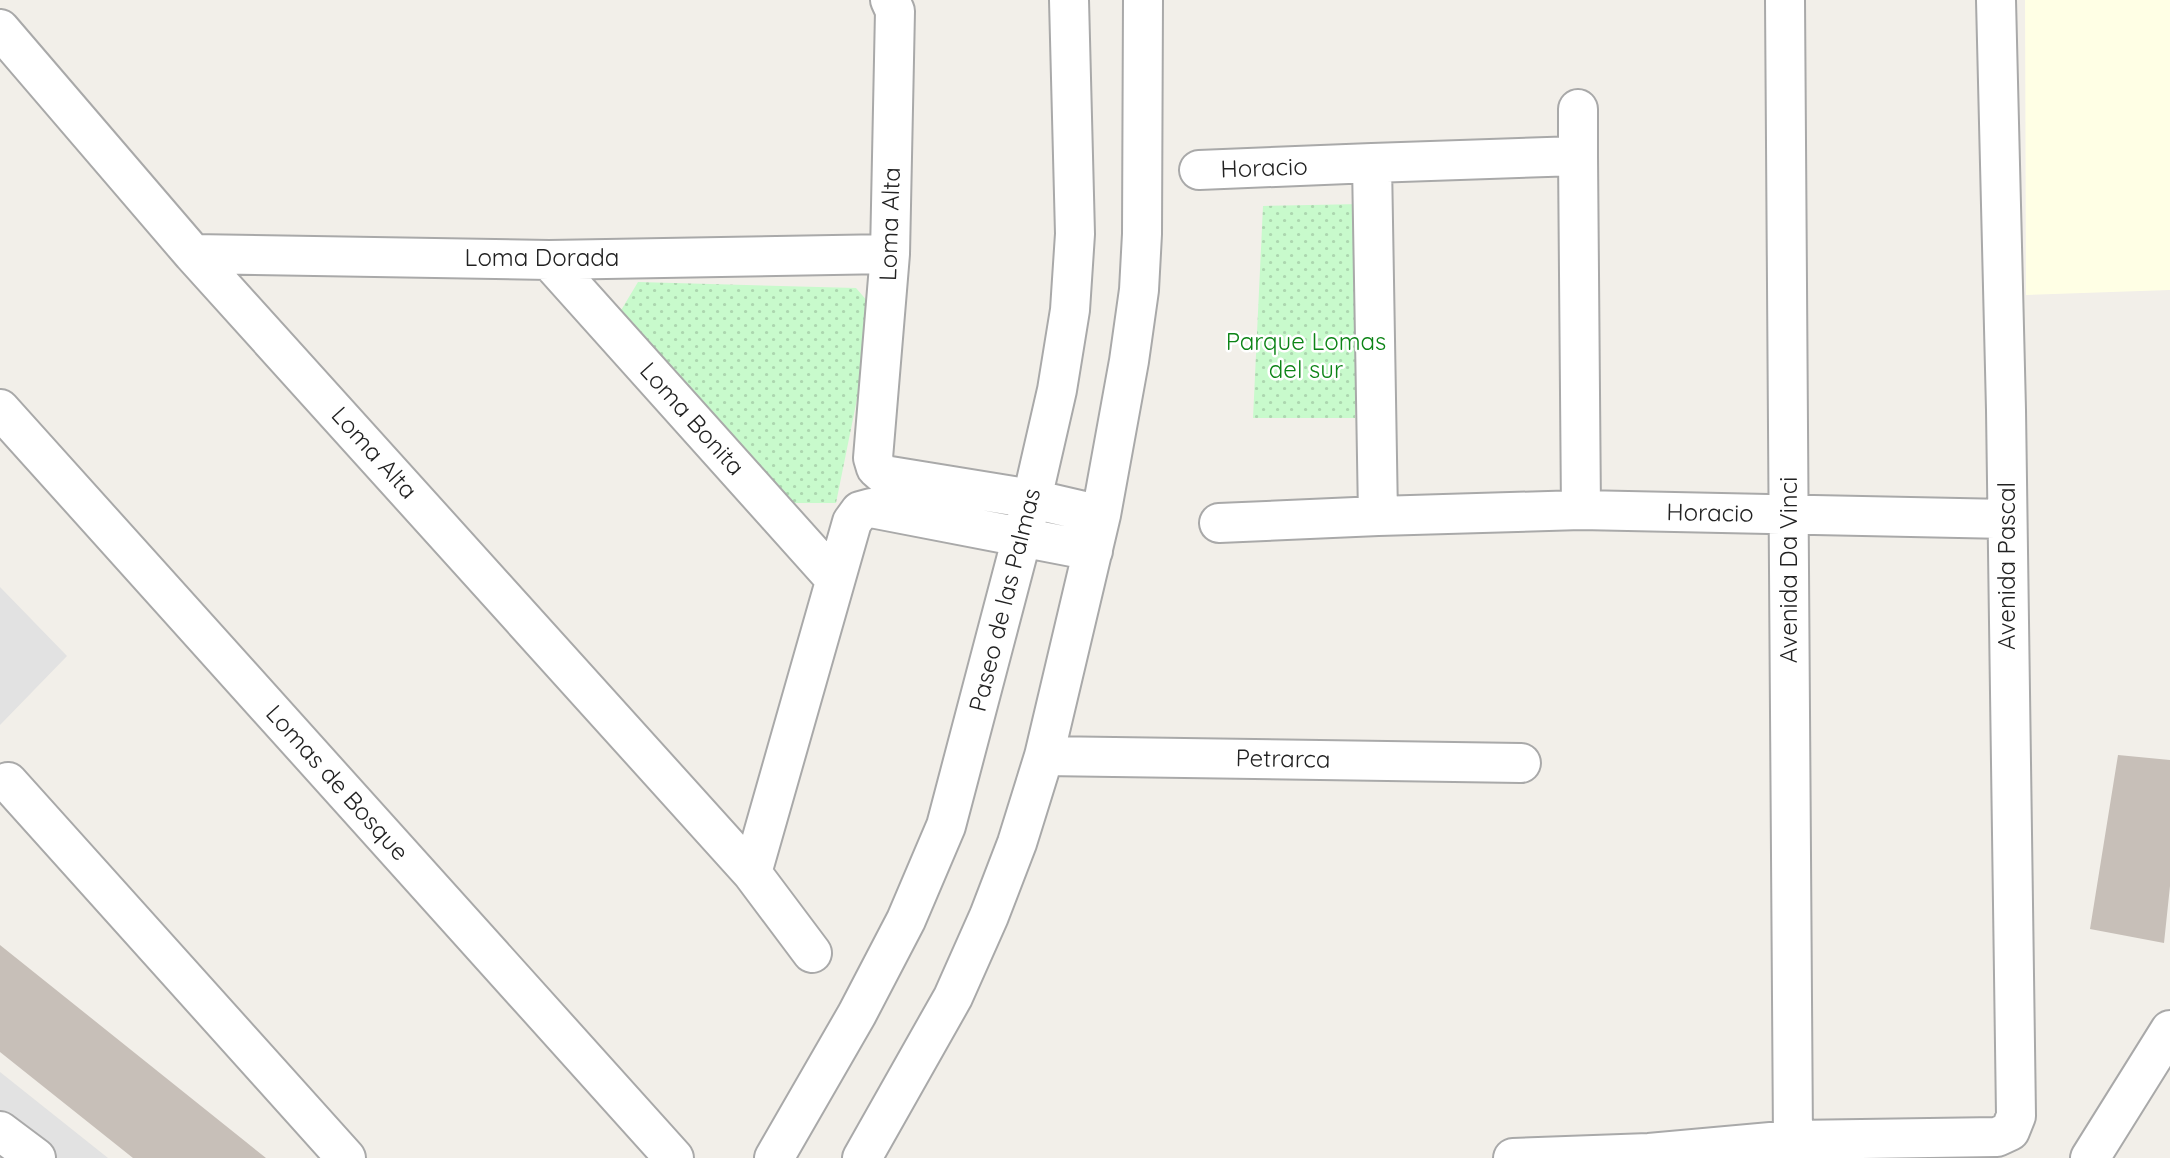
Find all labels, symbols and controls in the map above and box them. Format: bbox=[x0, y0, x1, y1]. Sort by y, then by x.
street label: Horacio bbox=[1220, 150, 1308, 184]
street label: Loma Alta bbox=[872, 167, 906, 281]
street label: Loma Dorada bbox=[465, 242, 619, 272]
park label: Parque Lomas del sur bbox=[1226, 326, 1386, 384]
street label: Loma Bonita bbox=[634, 356, 751, 481]
street label: Loma Alta bbox=[325, 400, 424, 505]
street label: Avenida Da Vinci bbox=[1773, 477, 1803, 663]
street label: Avenida Pascal bbox=[1991, 482, 2021, 650]
street label: Paseo de las Palmas bbox=[962, 485, 1046, 715]
street label: Horacio bbox=[1666, 496, 1754, 528]
street label: Lomas de Bosque bbox=[260, 698, 416, 866]
street label: Petrarca bbox=[1235, 742, 1331, 774]

